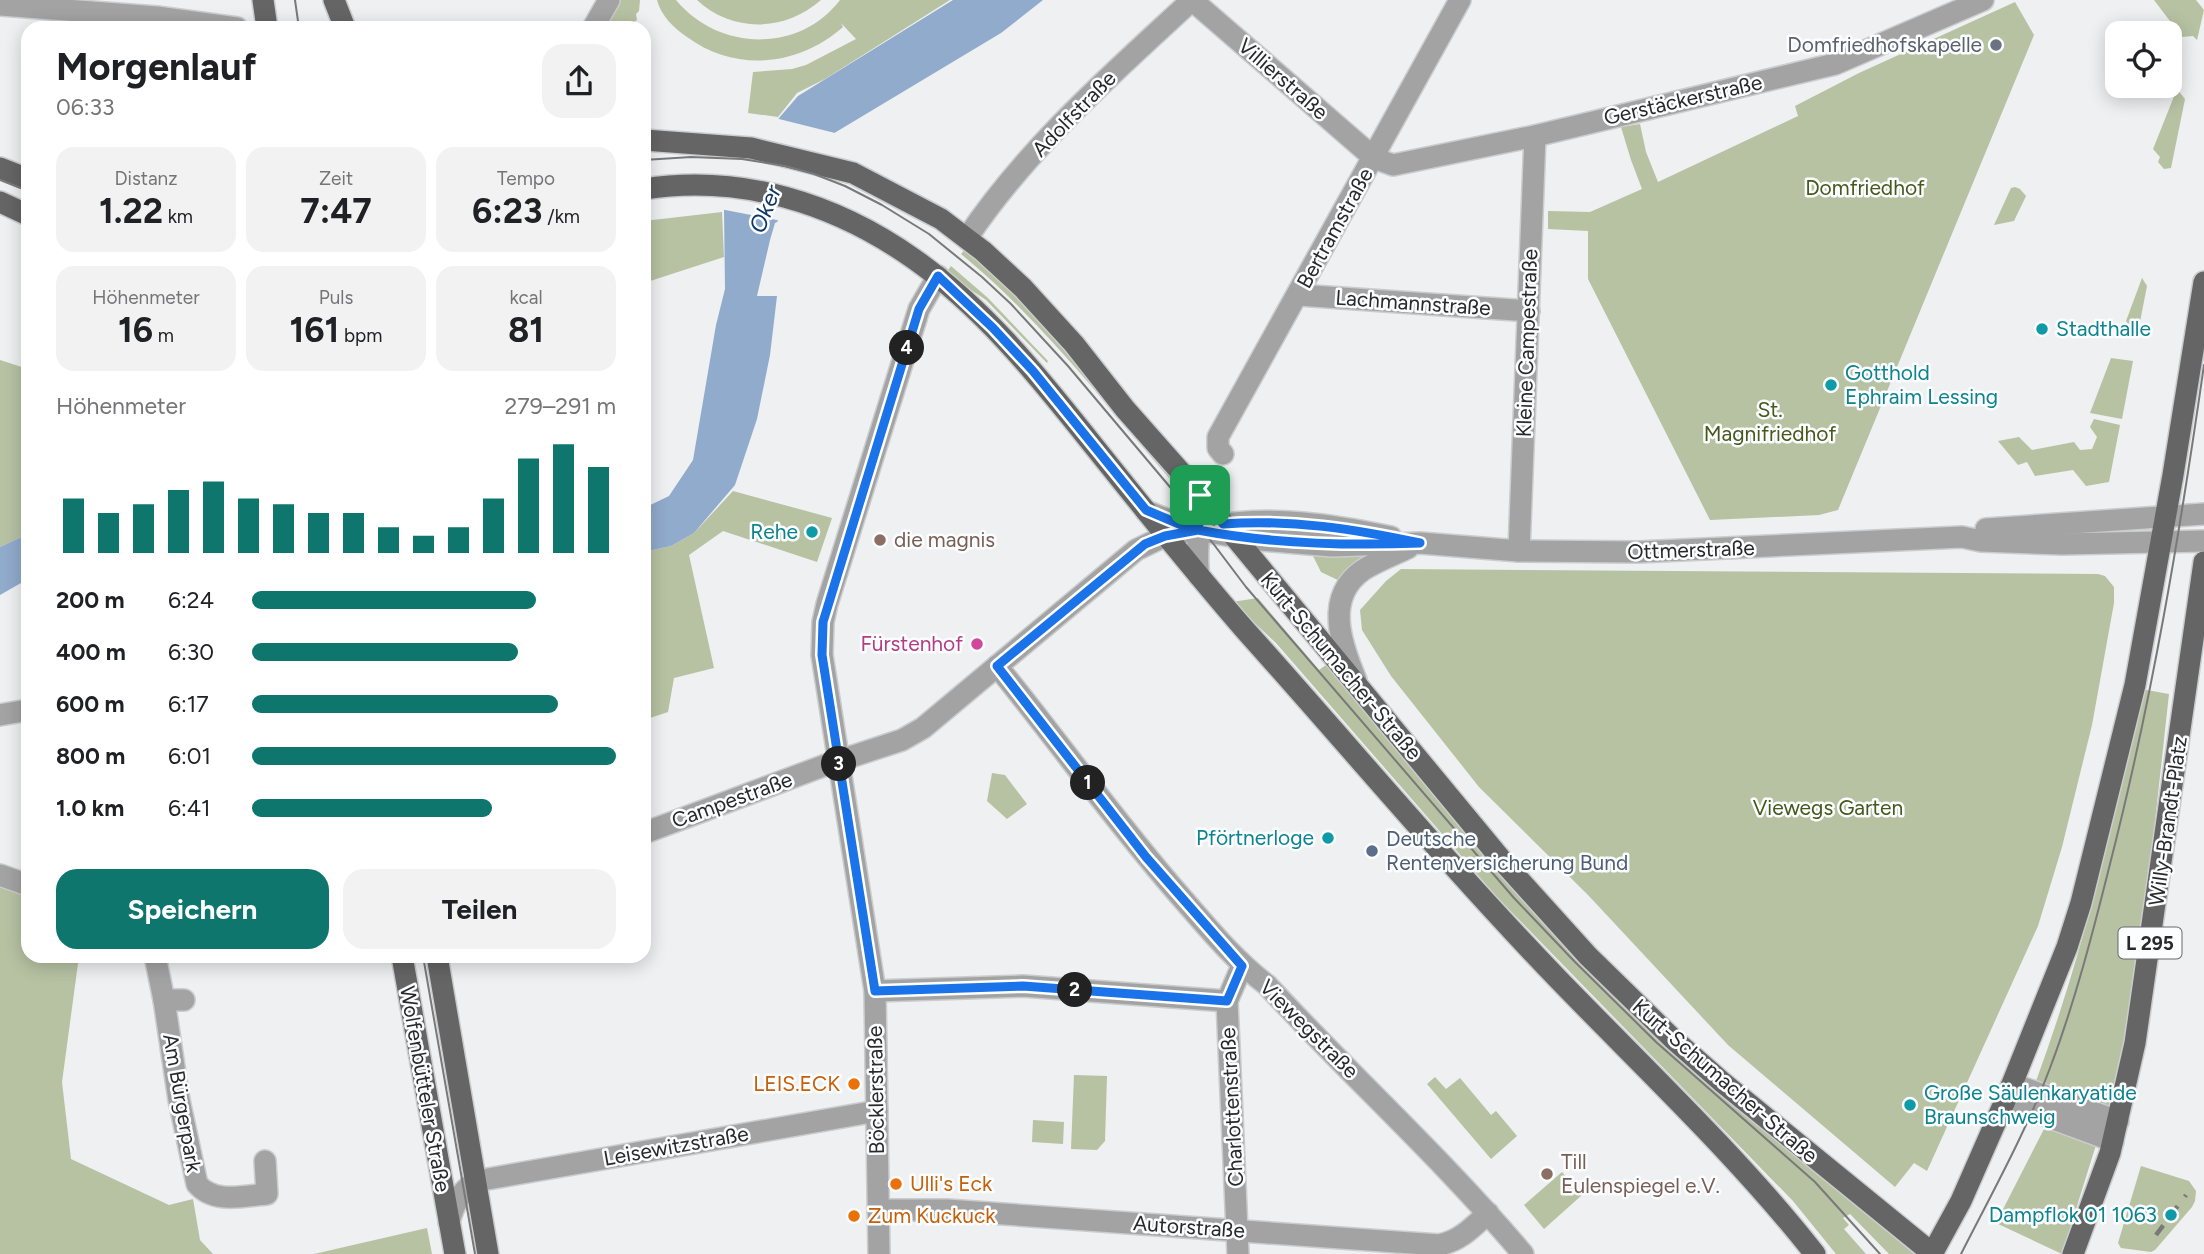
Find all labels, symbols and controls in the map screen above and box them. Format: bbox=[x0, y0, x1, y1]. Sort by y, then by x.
map controls bbox=[2105, 21, 2182, 98]
button: locate bbox=[2105, 21, 2182, 98]
place label: Domfriedhofskapelle bbox=[1787, 32, 1982, 57]
street label: Villierstraße bbox=[1233, 33, 1333, 124]
marker: Domfriedhofskapelle bbox=[1988, 37, 2004, 53]
text: Morgenlauf bbox=[56, 44, 257, 90]
button: share bbox=[542, 44, 616, 118]
street label: Adolfstraße bbox=[1027, 65, 1121, 162]
street label: Gerstäckerstraße bbox=[1601, 69, 1764, 130]
text: 06:33 bbox=[56, 93, 115, 121]
street label: Bertramstraße bbox=[1291, 163, 1378, 292]
text: Distanz bbox=[114, 167, 178, 190]
text: Zeit bbox=[319, 167, 353, 190]
text: Tempo bbox=[497, 167, 555, 190]
park label: Domfriedhof bbox=[1805, 175, 1925, 200]
water label: Oker bbox=[743, 180, 788, 237]
text: 1.22 bbox=[99, 190, 163, 232]
text: 7:47 bbox=[300, 190, 372, 232]
text: 6:23 bbox=[472, 190, 543, 232]
text: km bbox=[163, 205, 193, 228]
text: /km bbox=[543, 205, 580, 228]
street label: Kleine Campestraße bbox=[1511, 248, 1542, 438]
street label: Lachmannstraße bbox=[1335, 285, 1492, 320]
text: Höhenmeter bbox=[92, 286, 200, 309]
text: Puls bbox=[319, 286, 353, 309]
text: kcal bbox=[509, 286, 543, 309]
text: 16 bbox=[118, 309, 153, 351]
text: 161 bbox=[289, 309, 339, 351]
text: 81 bbox=[508, 309, 544, 351]
place label: Stadthalle bbox=[2056, 316, 2151, 341]
marker: Stadthalle bbox=[2034, 321, 2050, 337]
text: m bbox=[153, 324, 174, 347]
text: bpm bbox=[339, 324, 383, 347]
pin: 4 bbox=[890, 330, 925, 366]
text: 4 bbox=[900, 336, 913, 359]
place label: Gotthold Ephraim Lessing bbox=[1845, 360, 1998, 409]
marker: Gotthold Ephraim Lessing bbox=[1823, 377, 1839, 393]
text: Höhenmeter bbox=[56, 392, 186, 420]
text: 279–291 m bbox=[504, 392, 616, 420]
park label: St. Magnifriedhof bbox=[1704, 397, 1837, 446]
pin bbox=[1170, 465, 1230, 525]
icon: arrive bbox=[1181, 476, 1219, 514]
place label: Rehe bbox=[750, 519, 798, 544]
marker: Rehe bbox=[804, 524, 820, 540]
place label: die magnis bbox=[894, 527, 995, 552]
marker: die magnis bbox=[872, 532, 888, 548]
street label: Ottmerstraße bbox=[1627, 535, 1755, 564]
street label: Kurt-Schumacher-Straße bbox=[1256, 567, 1427, 764]
text: 200 m bbox=[56, 586, 125, 614]
text: 6:24 bbox=[168, 586, 214, 614]
place label: Fürstenhof bbox=[860, 631, 963, 656]
marker: Fürstenhof bbox=[969, 636, 985, 652]
text: 400 m bbox=[56, 638, 126, 666]
text: 6:30 bbox=[168, 638, 214, 666]
text: 600 m bbox=[56, 690, 125, 718]
text: 6:17 bbox=[168, 690, 209, 718]
street label: Willy-Brandt-Platz bbox=[2143, 734, 2192, 907]
text: 800 m bbox=[56, 742, 125, 770]
text: 6:01 bbox=[168, 742, 211, 770]
pin: 3 bbox=[822, 746, 856, 782]
text: 3 bbox=[833, 752, 844, 775]
street label: Campestraße bbox=[668, 766, 796, 833]
pin: 1 bbox=[1070, 766, 1106, 800]
text: 1 bbox=[1083, 771, 1092, 794]
text: 1.0 km bbox=[56, 794, 124, 822]
text: 6:41 bbox=[168, 794, 211, 822]
park label: Viewegs Garten bbox=[1753, 795, 1903, 820]
place label: Pförtnerloge bbox=[1196, 825, 1314, 850]
place label: Deutsche Rentenversicherung Bund bbox=[1386, 826, 1628, 875]
marker: Pförtnerloge bbox=[1320, 830, 1336, 846]
marker: Deutsche Rentenversicherung Bund bbox=[1364, 843, 1380, 859]
button: Speichern bbox=[56, 869, 329, 949]
button: Teilen bbox=[343, 869, 616, 949]
road number: L 295 bbox=[2118, 928, 2182, 959]
pin: 2 bbox=[1058, 972, 1092, 1007]
street label: Viewegstraße bbox=[1255, 974, 1364, 1083]
text: 2 bbox=[1069, 978, 1080, 1001]
street label: Wolfenbütteler Straße bbox=[395, 984, 456, 1194]
street label: Kurt-Schumacher-Straße bbox=[1628, 993, 1823, 1168]
street label: Böcklerstraße bbox=[862, 1026, 889, 1155]
street label: Charlottenstraße bbox=[1215, 1027, 1248, 1187]
street label: Am Bürgerpark bbox=[158, 1032, 207, 1175]
place label: LEIS.ECK bbox=[753, 1071, 840, 1096]
marker: LEIS.ECK bbox=[846, 1076, 862, 1092]
place label: Große Säulenkaryatide Braunschweig bbox=[1924, 1080, 2137, 1129]
marker: Große Säulenkaryatide Braunschweig bbox=[1902, 1097, 1918, 1113]
street label: Leisewitzstraße bbox=[602, 1120, 750, 1171]
place label: Till Eulenspiegel e.V. bbox=[1561, 1149, 1720, 1198]
marker: Till Eulenspiegel e.V. bbox=[1539, 1166, 1555, 1182]
place label: Ulli's Eck bbox=[910, 1171, 993, 1196]
marker: Ulli's Eck bbox=[888, 1176, 904, 1192]
place label: Dampflok 01 1063 bbox=[1989, 1202, 2157, 1227]
place label: Zum Kuckuck bbox=[868, 1203, 996, 1228]
marker: Dampflok 01 1063 bbox=[2163, 1207, 2179, 1223]
marker: Zum Kuckuck bbox=[846, 1208, 862, 1224]
street label: Autorstraße bbox=[1132, 1210, 1246, 1243]

